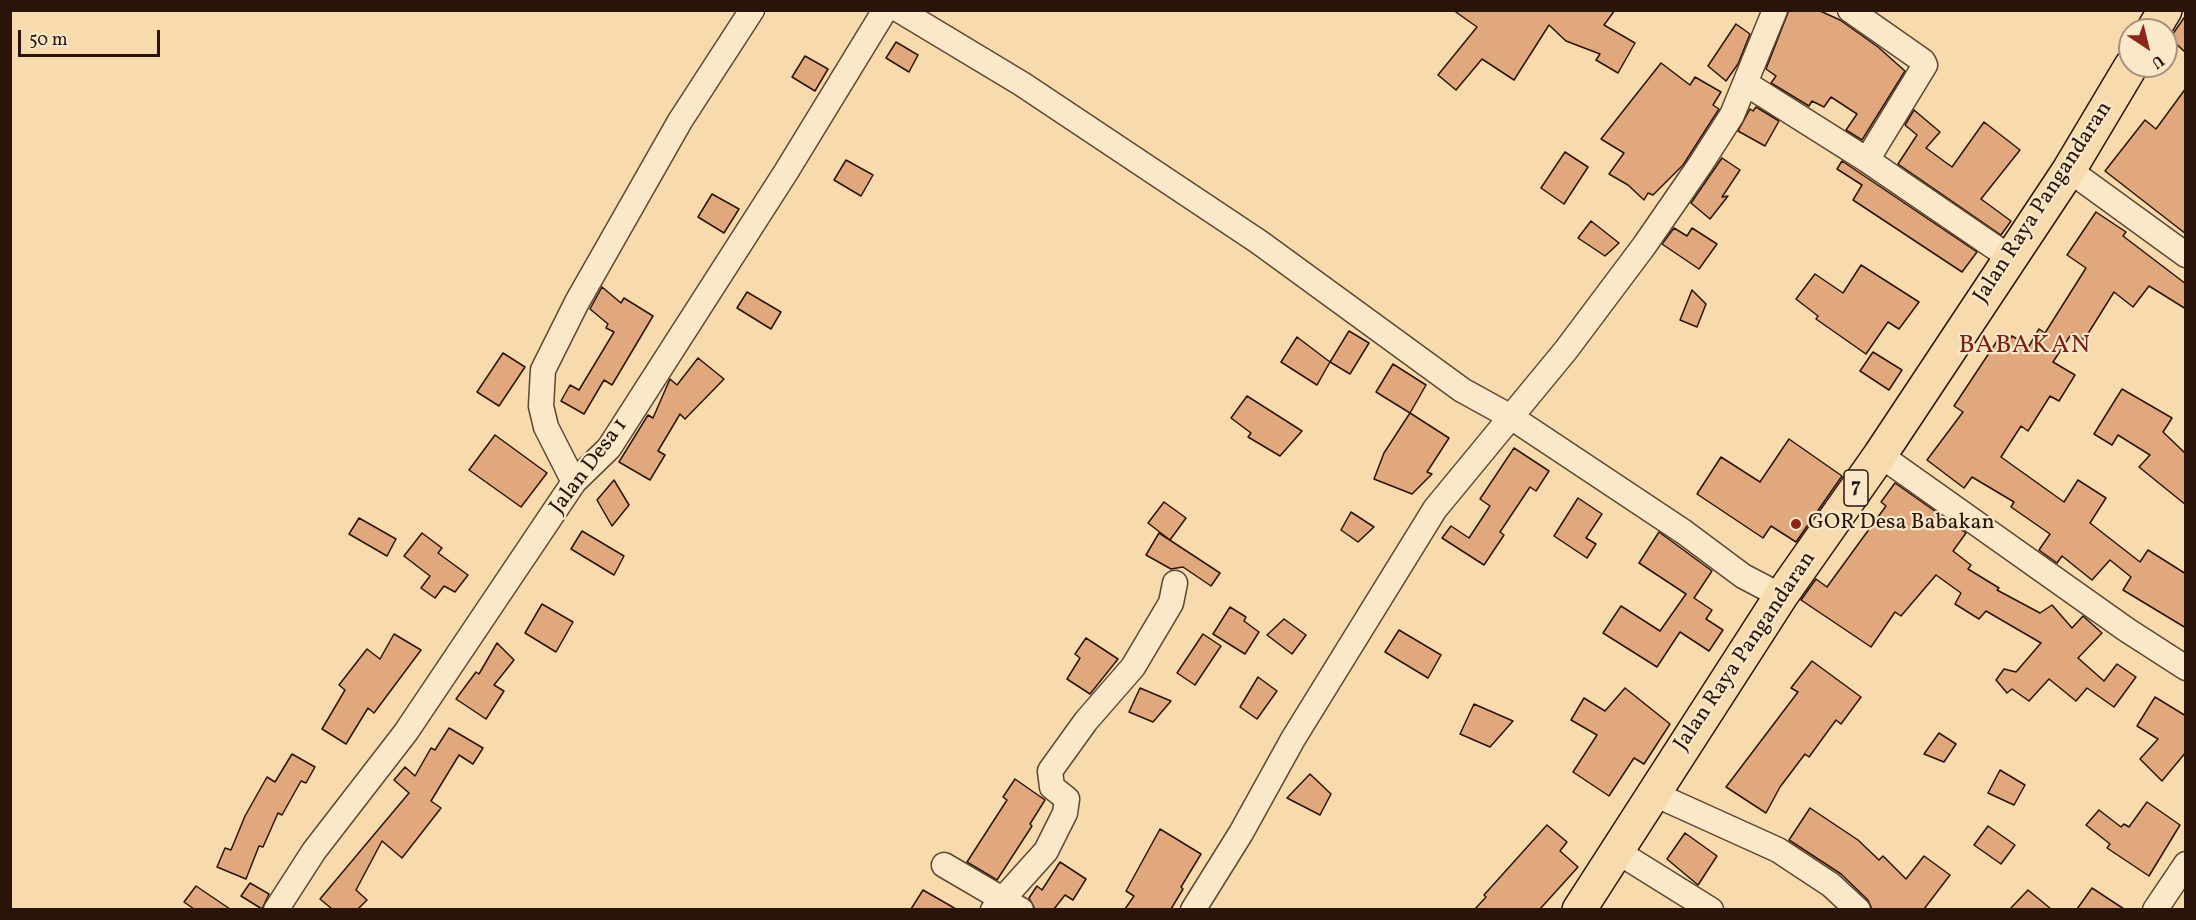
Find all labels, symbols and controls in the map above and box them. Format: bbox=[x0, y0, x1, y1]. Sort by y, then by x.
scale bar bbox=[21, 18, 164, 56]
north arrow bbox=[2118, 18, 2178, 78]
text: 50 m bbox=[29, 28, 68, 53]
text: U bbox=[2146, 49, 2168, 73]
street label: Jalan Raya Pangandaran bbox=[1969, 97, 2119, 309]
district label: BABAKAN bbox=[1958, 331, 2092, 363]
street label: Jalan Desa 1 bbox=[545, 414, 635, 520]
road number: 7 bbox=[1844, 470, 1868, 506]
place label: GOR Desa Babakan bbox=[1808, 511, 1995, 537]
marker: GOR Desa Babakan bbox=[1789, 517, 1803, 531]
street label: Jalan Raya Pangandaran bbox=[1669, 547, 1823, 757]

